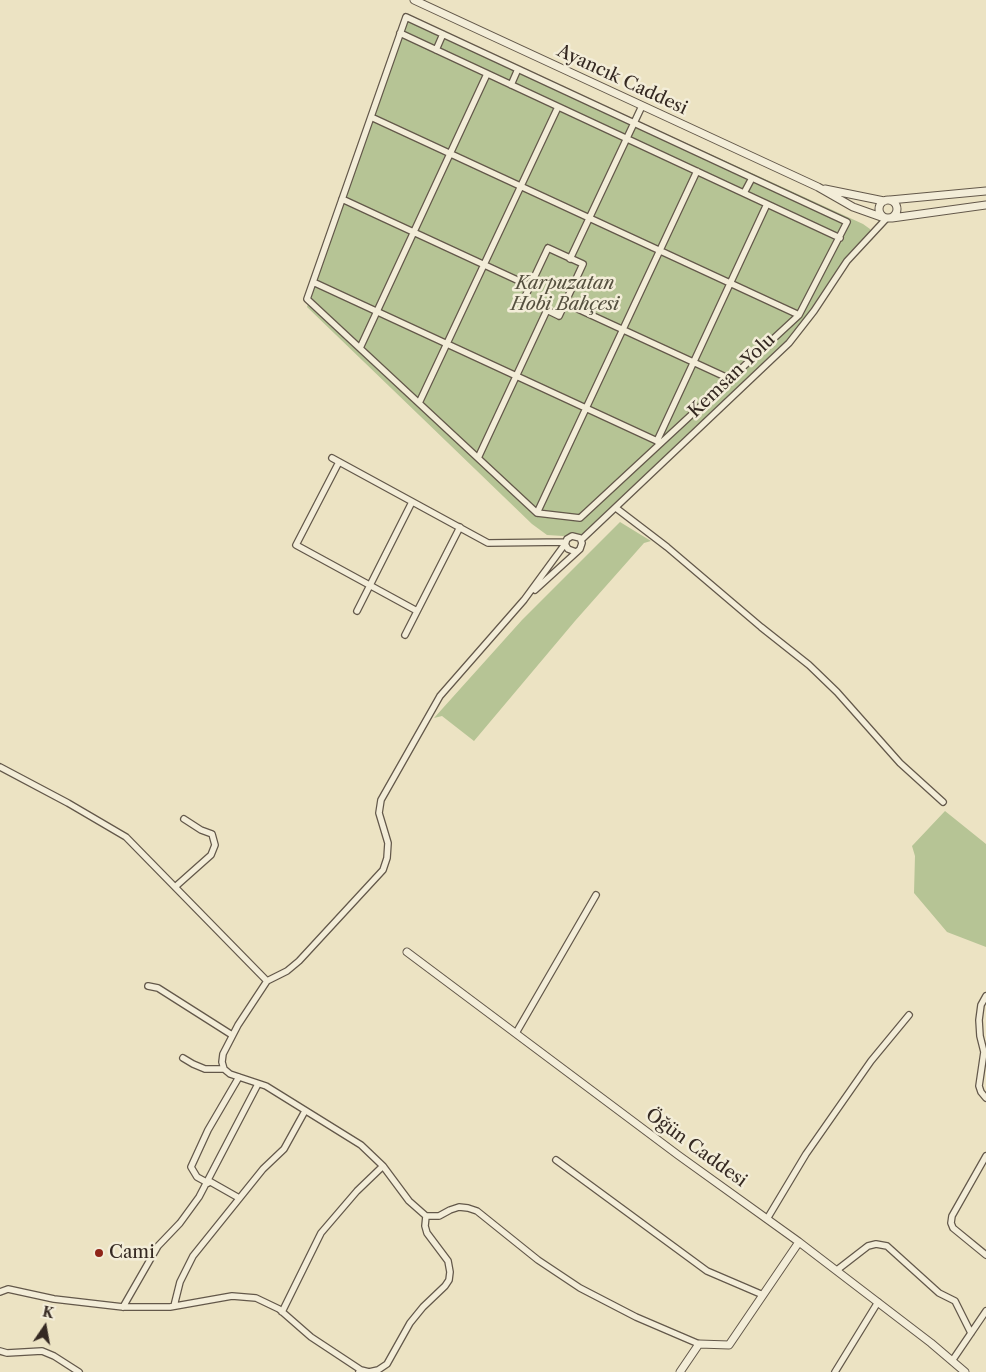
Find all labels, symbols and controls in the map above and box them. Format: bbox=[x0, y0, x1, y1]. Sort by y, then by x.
street label: Ayancık Caddesi bbox=[553, 40, 691, 120]
park label: Karpuzatan Hobi Bahçesi bbox=[511, 273, 619, 316]
street label: Kemsan Yolu bbox=[684, 329, 780, 423]
street label: Öğün Caddesi bbox=[641, 1104, 751, 1192]
place label: Cami bbox=[109, 1242, 155, 1264]
marker: Cami bbox=[93, 1247, 105, 1259]
north arrow bbox=[20, 1302, 70, 1352]
text: K bbox=[41, 1302, 55, 1322]

